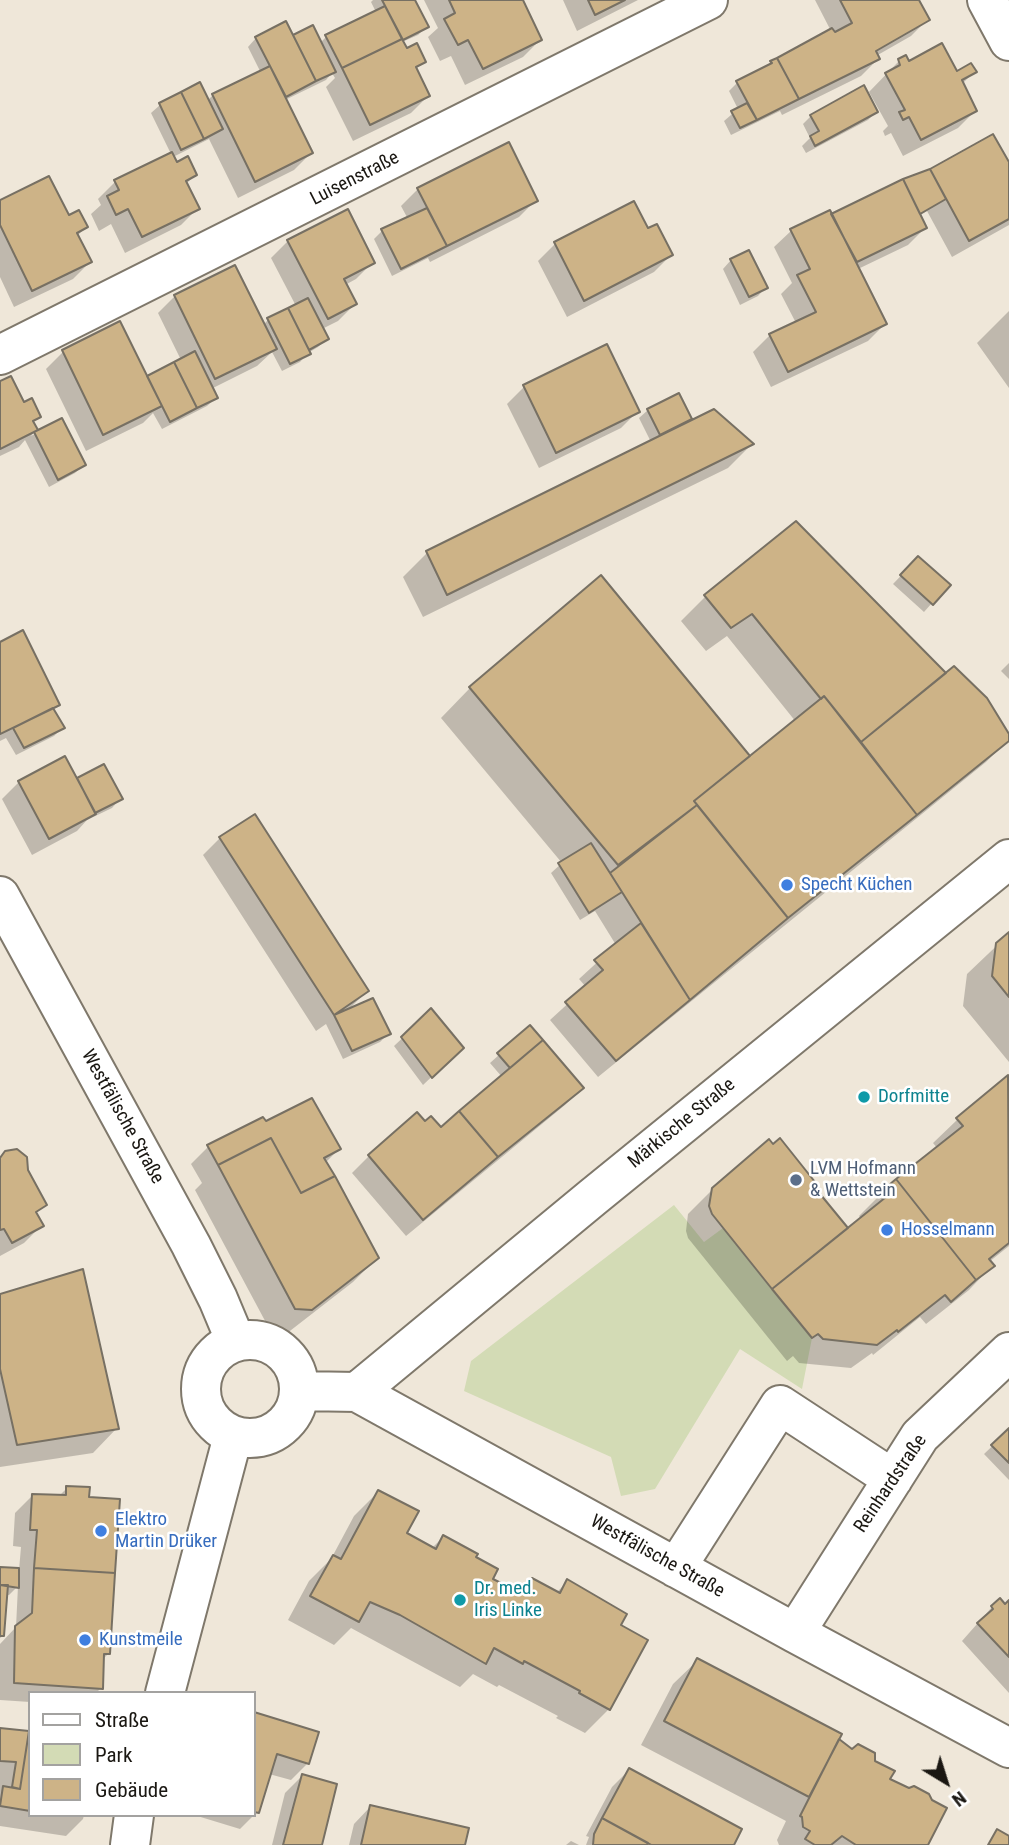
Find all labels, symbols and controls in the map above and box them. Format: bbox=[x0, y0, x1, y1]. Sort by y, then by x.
street label: Luisenstraße bbox=[307, 147, 403, 211]
place label: Specht Küchen bbox=[801, 874, 912, 896]
marker: Specht Küchen bbox=[779, 877, 795, 893]
street label: Westfälische Straße bbox=[76, 1046, 168, 1188]
street label: Märkische Straße bbox=[624, 1074, 740, 1174]
place label: Dorfmitte bbox=[878, 1086, 949, 1108]
marker: Dorfmitte bbox=[856, 1089, 872, 1105]
place label: LVM Hofmann & Wettstein bbox=[810, 1158, 916, 1202]
marker: LVM Hofmann & Wettstein bbox=[788, 1172, 804, 1188]
place label: Hosselmann bbox=[901, 1219, 995, 1241]
marker: Hosselmann bbox=[879, 1222, 895, 1238]
street label: Reinhardstraße bbox=[850, 1431, 932, 1537]
place label: Elektro Martin Drüker bbox=[115, 1509, 217, 1553]
street label: Westfälische Straße bbox=[586, 1511, 728, 1603]
marker: Elektro Martin Drüker bbox=[93, 1523, 109, 1539]
place label: Dr. med. Iris Linke bbox=[474, 1578, 542, 1622]
marker: Dr. med. Iris Linke bbox=[452, 1592, 468, 1608]
place label: Kunstmeile bbox=[99, 1629, 183, 1651]
marker: Kunstmeile bbox=[77, 1632, 93, 1648]
legend bbox=[28, 1691, 256, 1817]
text: Straße bbox=[95, 1708, 149, 1732]
text: Park bbox=[95, 1743, 132, 1767]
north arrow bbox=[911, 1747, 981, 1817]
text: Gebäude bbox=[95, 1778, 168, 1802]
text: N bbox=[948, 1786, 971, 1812]

